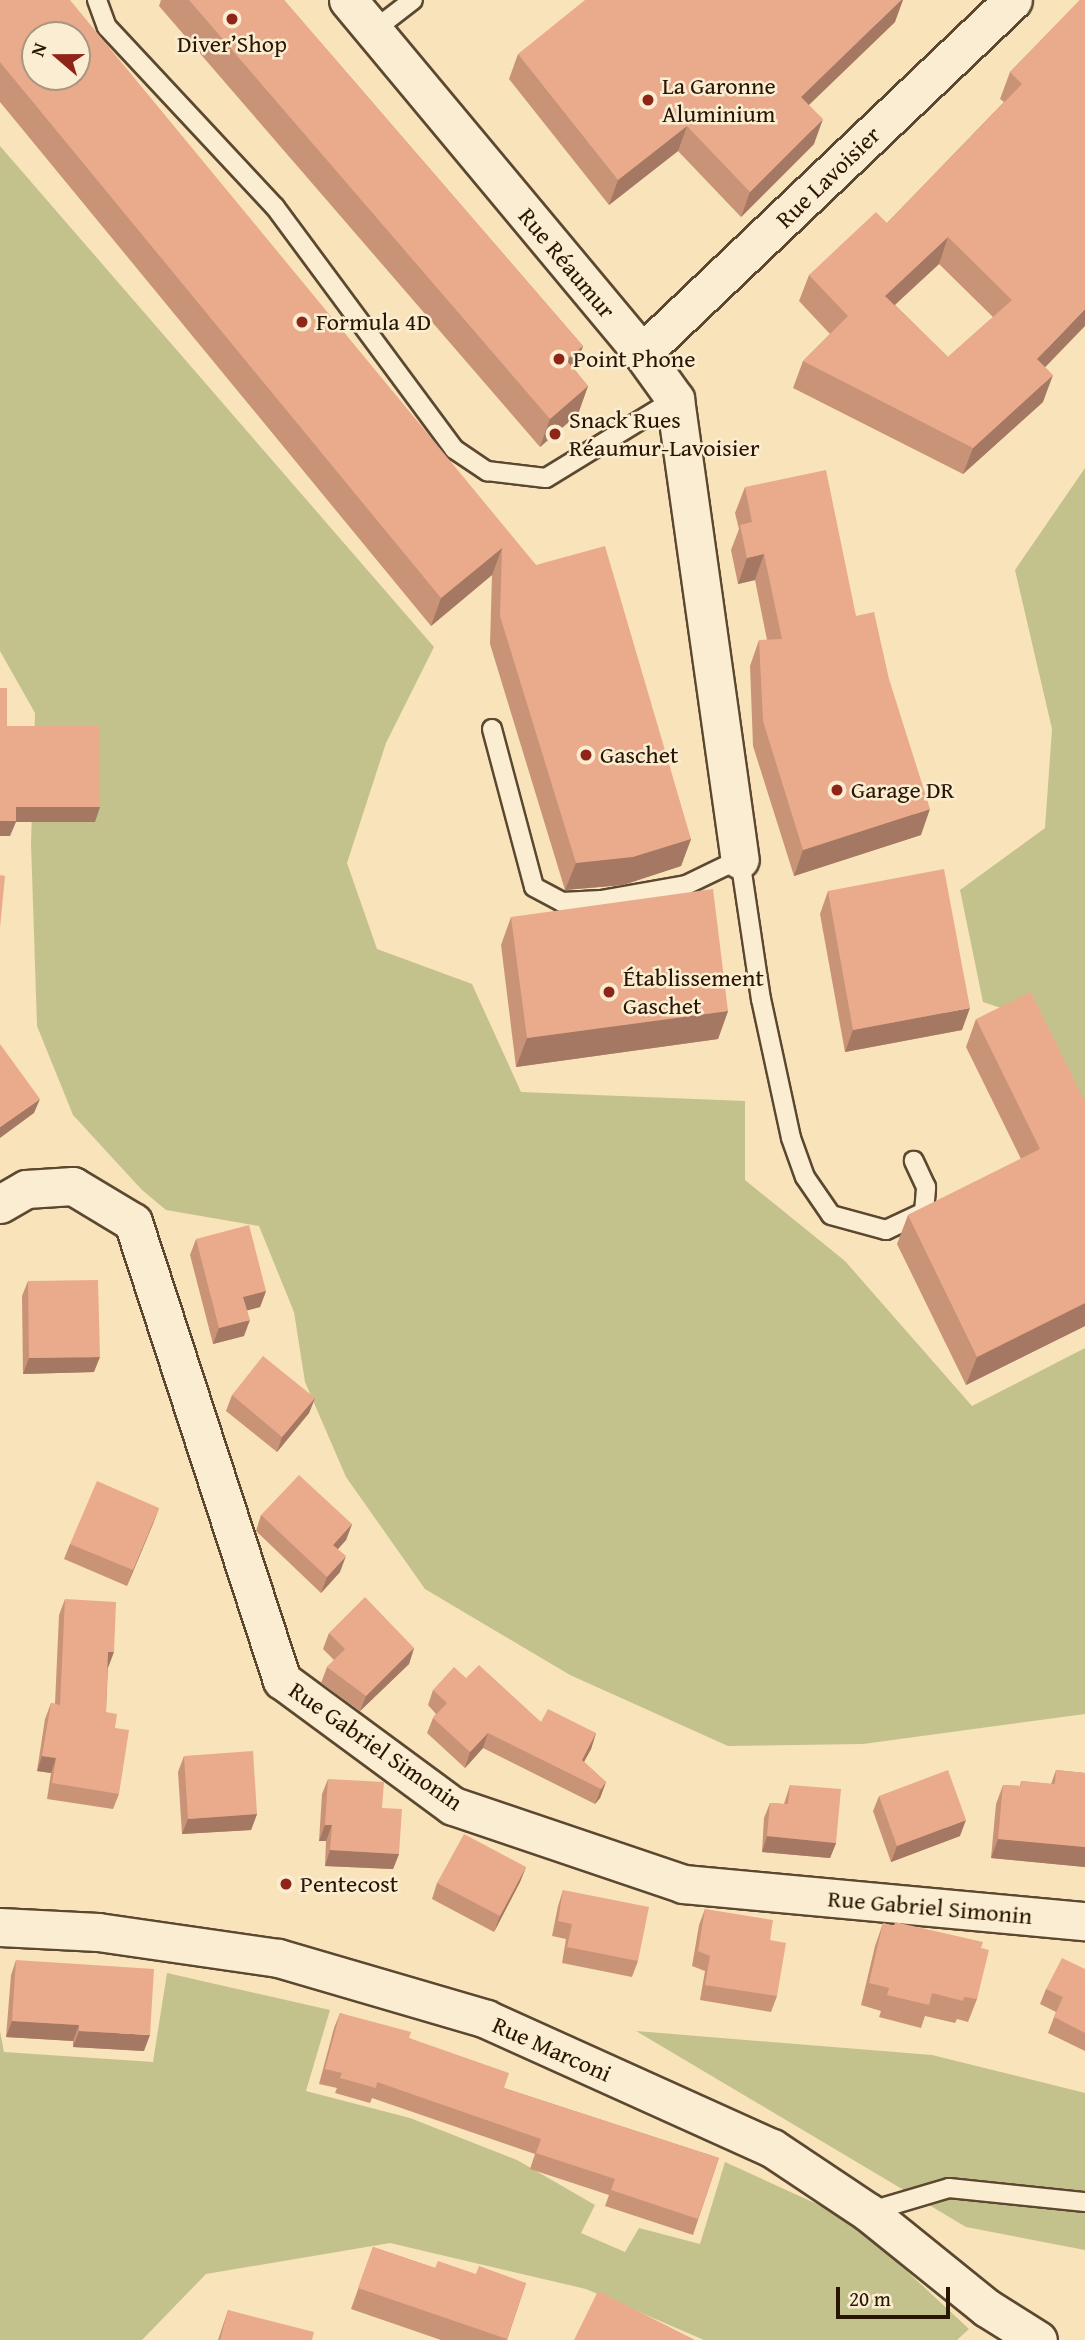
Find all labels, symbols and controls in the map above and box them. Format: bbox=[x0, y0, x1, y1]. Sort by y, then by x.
marker: Diver’Shop bbox=[224, 11, 240, 27]
north arrow bbox=[21, 21, 91, 91]
place label: Diver’Shop bbox=[177, 30, 287, 58]
text: N bbox=[23, 39, 53, 60]
place label: La Garonne Aluminium bbox=[662, 72, 776, 128]
marker: La Garonne Aluminium bbox=[640, 92, 656, 108]
street label: Rue Lavoisier bbox=[770, 120, 886, 234]
street label: Rue Réaumur bbox=[513, 202, 621, 324]
place label: Formula 4D bbox=[316, 308, 431, 336]
marker: Formula 4D bbox=[294, 314, 310, 330]
place label: Point Phone bbox=[573, 345, 695, 373]
marker: Point Phone bbox=[551, 351, 567, 367]
place label: Snack Rues Réaumur-Lavoisier bbox=[569, 406, 760, 462]
marker: Snack Rues Réaumur-Lavoisier bbox=[547, 426, 563, 442]
place label: Gaschet bbox=[600, 741, 679, 769]
marker: Gaschet bbox=[578, 747, 594, 763]
place label: Garage DR bbox=[851, 776, 954, 804]
marker: Garage DR bbox=[829, 782, 845, 798]
place label: Établissement Gaschet bbox=[623, 964, 764, 1020]
marker: Établissement Gaschet bbox=[601, 984, 617, 1000]
street label: Rue Gabriel Simonin bbox=[284, 1675, 468, 1817]
place label: Pentecost bbox=[300, 1870, 398, 1898]
marker: Pentecost bbox=[278, 1876, 294, 1892]
street label: Rue Gabriel Simonin bbox=[827, 1884, 1033, 1930]
street label: Rue Marconi bbox=[488, 2010, 616, 2088]
scale bar bbox=[840, 2274, 954, 2318]
text: 20 m bbox=[849, 2283, 891, 2314]

